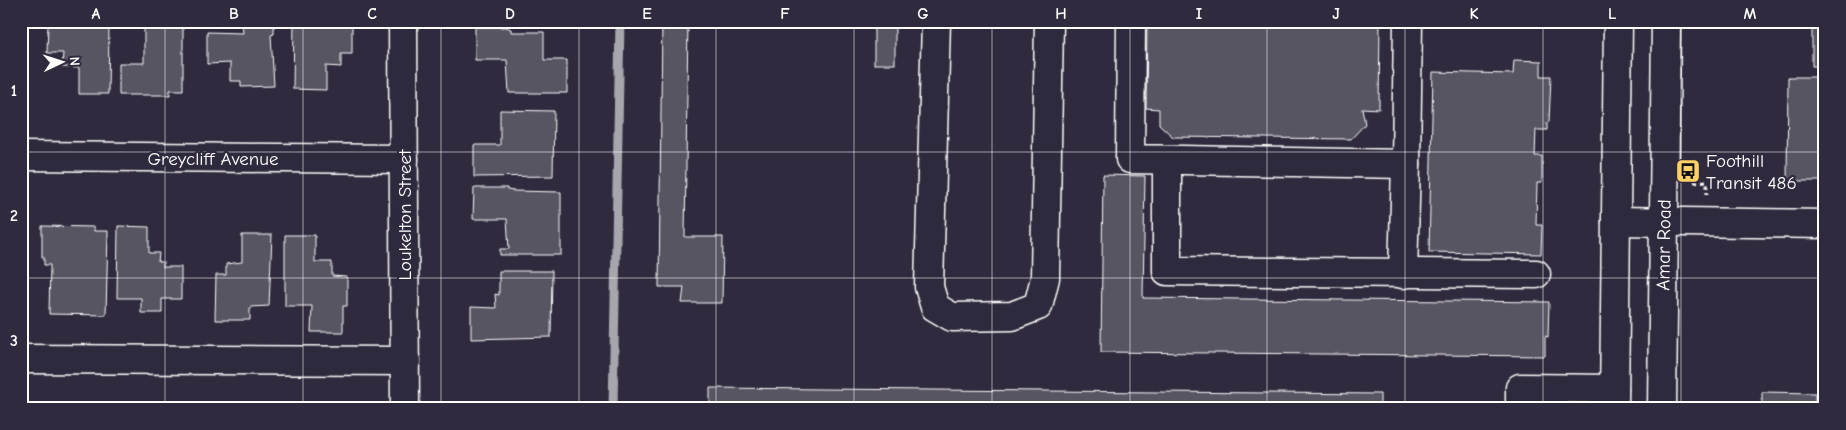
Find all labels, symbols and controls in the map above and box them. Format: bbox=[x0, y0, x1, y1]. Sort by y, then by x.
text: A bbox=[92, 5, 101, 23]
text: B bbox=[229, 5, 239, 23]
text: C bbox=[367, 5, 377, 23]
text: D bbox=[505, 5, 515, 23]
text: E bbox=[642, 5, 652, 23]
text: F bbox=[780, 5, 790, 23]
text: G bbox=[917, 5, 929, 23]
text: H bbox=[1055, 5, 1067, 23]
text: I bbox=[1196, 5, 1202, 23]
text: J bbox=[1332, 5, 1340, 23]
text: K bbox=[1469, 5, 1479, 23]
text: L bbox=[1608, 5, 1616, 23]
text: M bbox=[1744, 5, 1757, 23]
north arrow bbox=[38, 38, 88, 88]
text: N bbox=[66, 56, 83, 66]
text: 1 bbox=[11, 82, 17, 100]
street label: Greycliff Avenue bbox=[148, 148, 278, 170]
street label: Loukelton Street bbox=[394, 149, 416, 280]
place label: Foothill Transit 486 bbox=[1706, 150, 1797, 194]
bus stop icon: Foothill Transit 486 bbox=[1675, 158, 1701, 184]
street label: Amar Road bbox=[1652, 199, 1676, 291]
text: 2 bbox=[10, 207, 18, 225]
text: 3 bbox=[10, 332, 18, 350]

